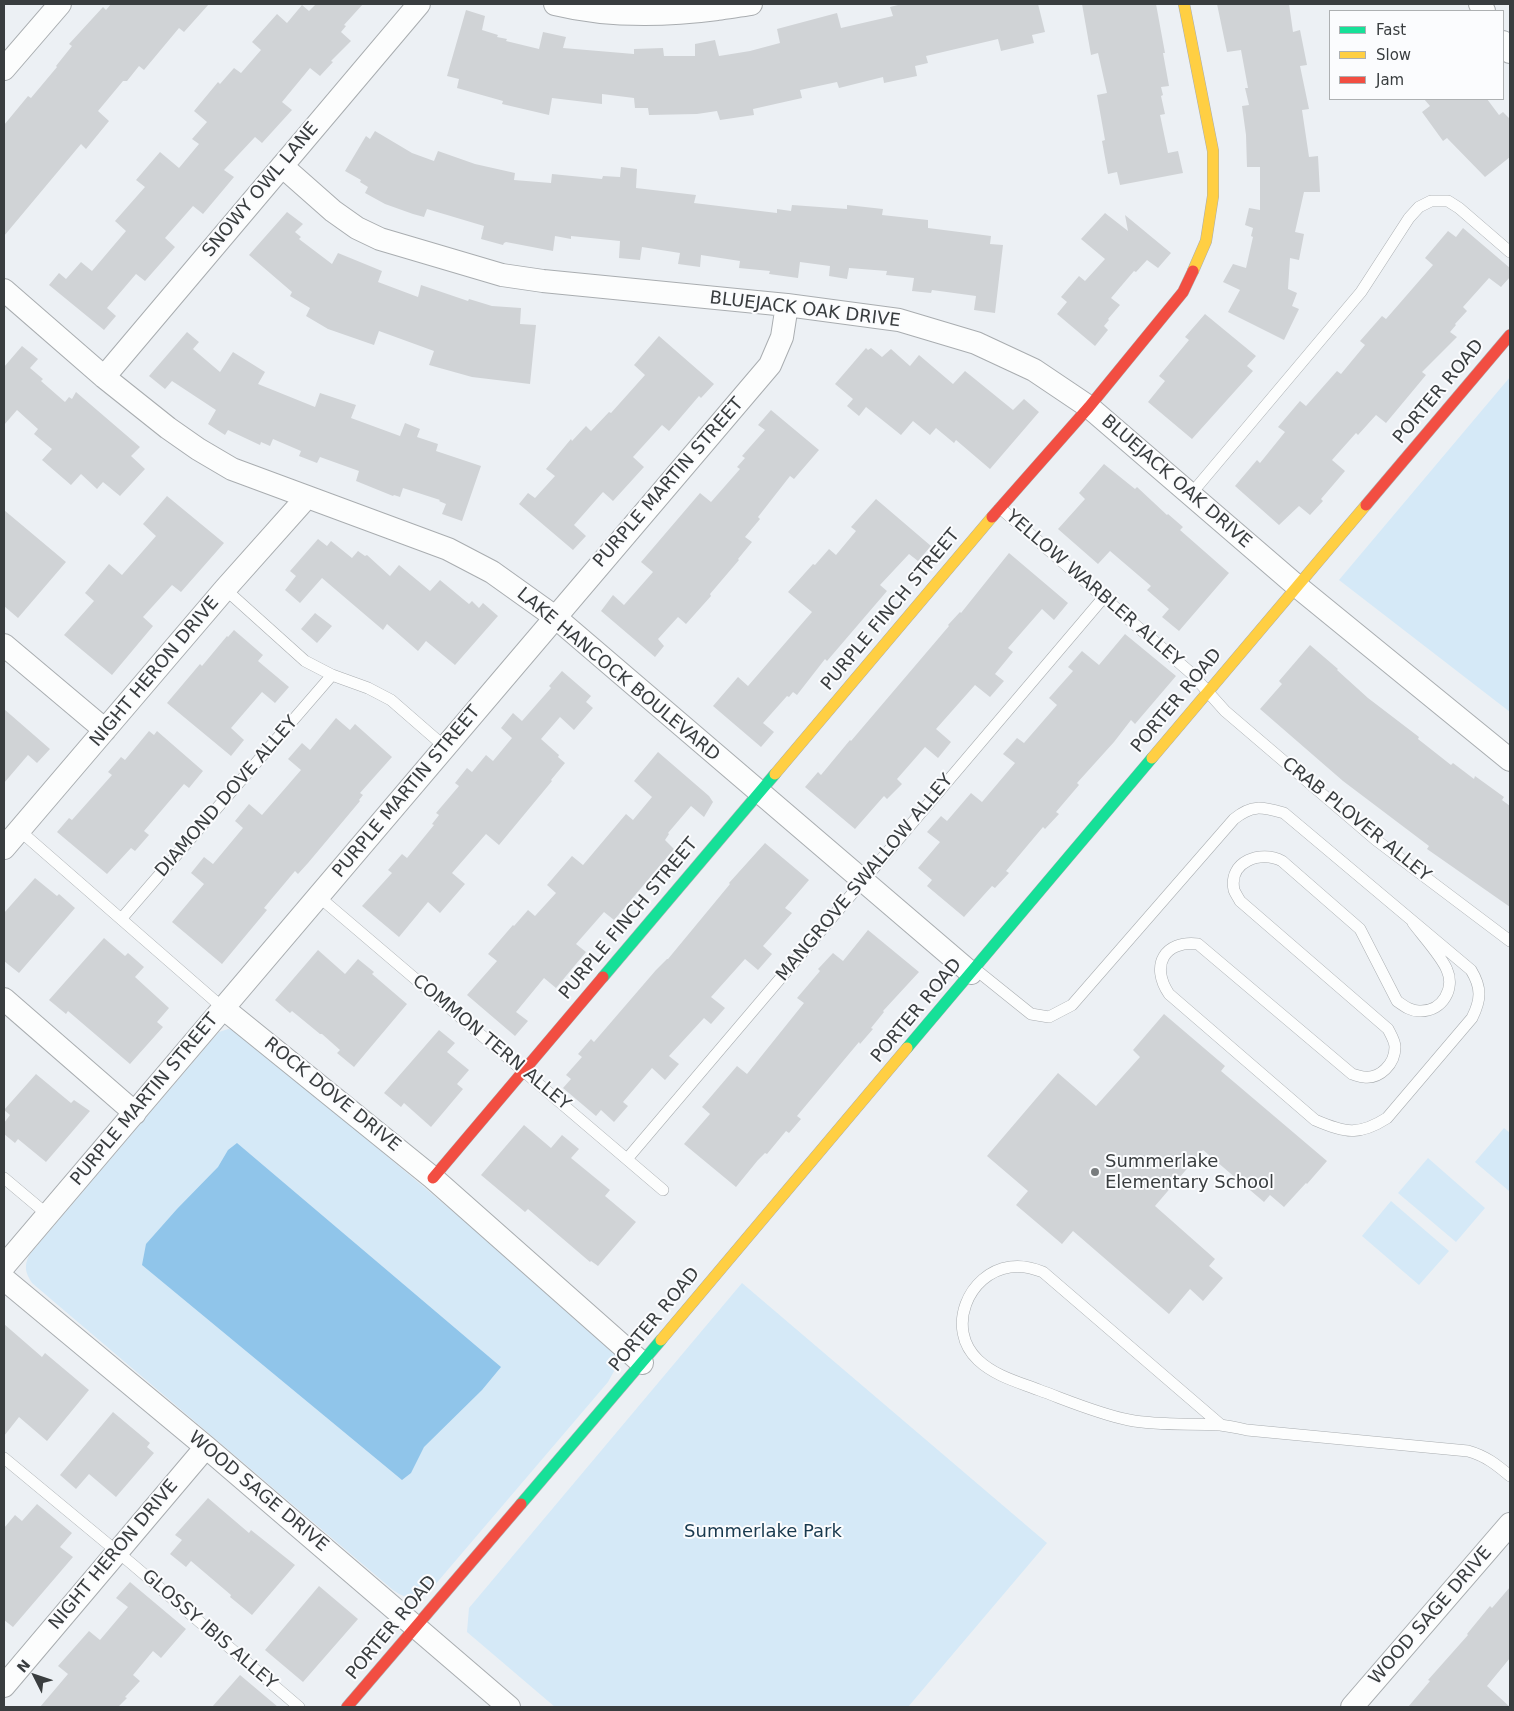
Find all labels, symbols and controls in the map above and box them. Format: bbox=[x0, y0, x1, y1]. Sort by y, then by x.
legend bbox=[1329, 10, 1504, 100]
text: Fast bbox=[1376, 21, 1406, 39]
text: Slow bbox=[1376, 46, 1411, 64]
text: Jam bbox=[1376, 71, 1404, 89]
street label: SNOWY OWL LANE bbox=[198, 118, 324, 262]
street label: BLUEJACK OAK DRIVE bbox=[708, 288, 902, 332]
street label: PORTER ROAD bbox=[1389, 336, 1489, 448]
street label: PURPLE MARTIN STREET bbox=[589, 394, 749, 572]
street label: BLUEJACK OAK DRIVE bbox=[1096, 411, 1256, 553]
street label: YELLOW WARBLER ALLEY bbox=[1001, 506, 1187, 672]
street label: PURPLE FINCH STREET bbox=[817, 525, 965, 695]
street label: LAKE HANCOCK BOULEVARD bbox=[512, 584, 724, 766]
street label: NIGHT HERON DRIVE bbox=[86, 593, 224, 751]
street label: PORTER ROAD bbox=[1127, 645, 1227, 757]
street label: PURPLE MARTIN STREET bbox=[329, 702, 485, 882]
street label: DIAMOND DOVE ALLEY bbox=[151, 712, 303, 882]
street label: CRAB PLOVER ALLEY bbox=[1277, 753, 1435, 887]
street label: MANGROVE SWALLOW ALLEY bbox=[772, 770, 958, 986]
street label: PURPLE FINCH STREET bbox=[555, 834, 703, 1004]
street label: PORTER ROAD bbox=[867, 955, 967, 1067]
street label: COMMON TERN ALLEY bbox=[407, 970, 575, 1116]
street label: PURPLE MARTIN STREET bbox=[67, 1010, 223, 1190]
street label: ROCK DOVE DRIVE bbox=[259, 1033, 405, 1157]
place label: Summerlake Elementary School bbox=[1105, 1151, 1274, 1194]
marker: Summerlake Elementary School bbox=[1089, 1166, 1101, 1178]
street label: PORTER ROAD bbox=[605, 1264, 705, 1376]
street label: WOOD SAGE DRIVE bbox=[184, 1427, 332, 1557]
street label: NIGHT HERON DRIVE bbox=[45, 1476, 183, 1634]
park label: Summerlake Park bbox=[684, 1521, 842, 1543]
street label: WOOD SAGE DRIVE bbox=[1365, 1543, 1497, 1689]
street label: GLOSSY IBIS ALLEY bbox=[137, 1565, 281, 1695]
street label: PORTER ROAD bbox=[342, 1572, 442, 1684]
north arrow bbox=[10, 1651, 60, 1701]
text: N bbox=[14, 1656, 34, 1676]

